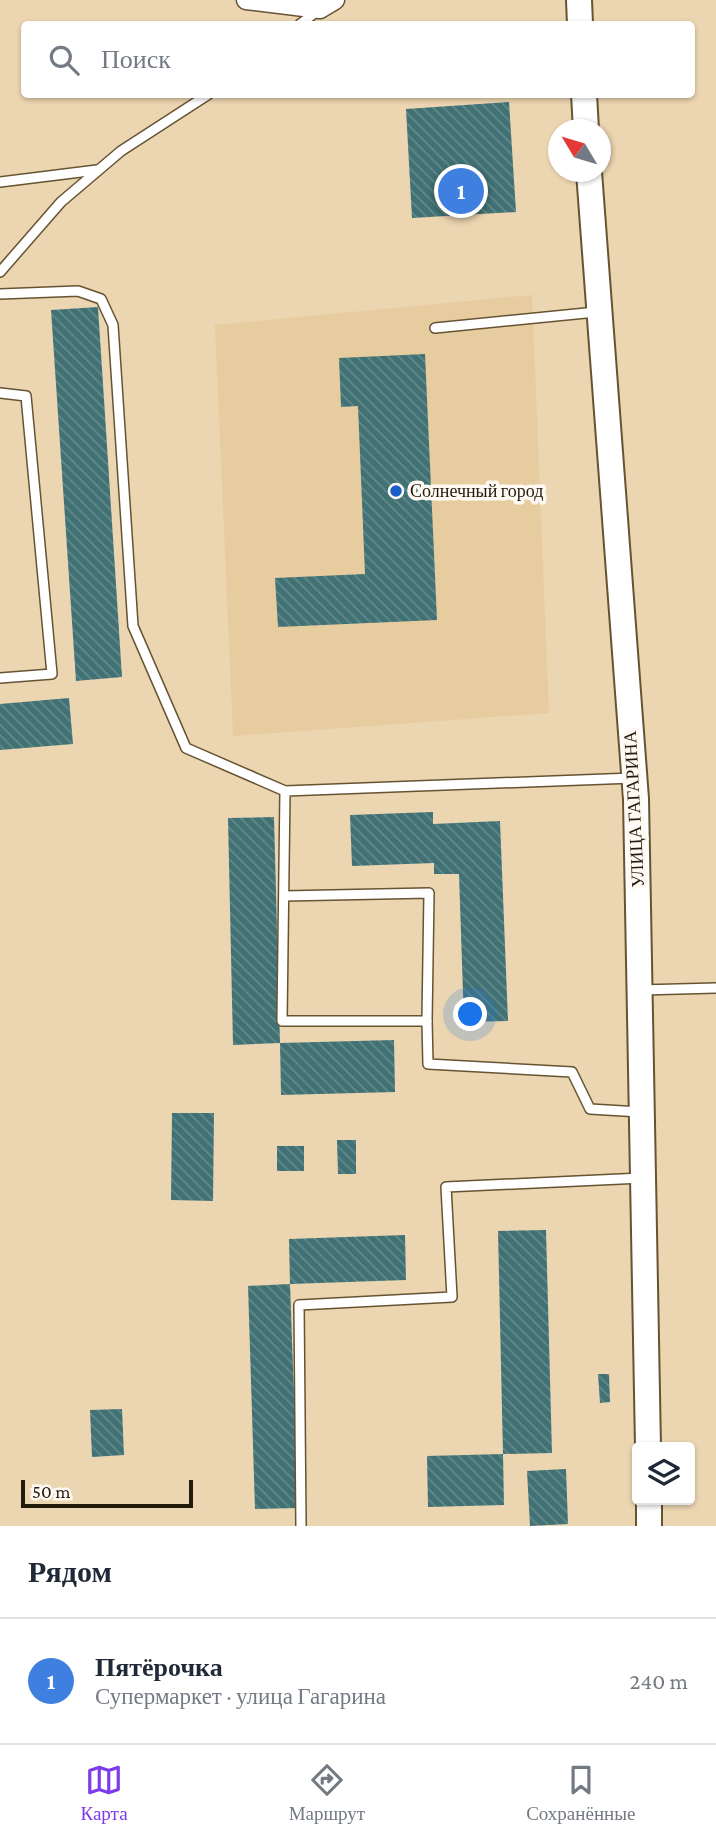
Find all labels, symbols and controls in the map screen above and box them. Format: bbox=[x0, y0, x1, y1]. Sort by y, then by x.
search box bbox=[21, 21, 695, 98]
icon: search bbox=[45, 41, 83, 79]
text: Поиск bbox=[101, 45, 171, 74]
north arrow bbox=[548, 119, 611, 182]
pin: 1 bbox=[438, 165, 484, 217]
place label: Солнечный город bbox=[410, 481, 543, 501]
marker: Солнечный город bbox=[388, 483, 404, 499]
street label: УЛИЦА ГАГАРИНА bbox=[620, 730, 648, 888]
your location bbox=[453, 997, 487, 1031]
map controls bbox=[632, 1442, 695, 1505]
button: layers bbox=[632, 1442, 695, 1505]
scale bar bbox=[21, 1477, 192, 1509]
text: 50 m bbox=[32, 1481, 71, 1502]
text: Рядом bbox=[28, 1555, 112, 1588]
text: Пятёрочка bbox=[95, 1653, 223, 1682]
text: 1 bbox=[47, 1668, 55, 1694]
text: 240 m bbox=[629, 1668, 688, 1694]
text: Супермаркет · улица Гагарина bbox=[95, 1683, 386, 1709]
tab: Карта bbox=[81, 1761, 128, 1825]
tab: Маршрут bbox=[289, 1761, 365, 1825]
tab: Сохранённые bbox=[526, 1761, 635, 1825]

